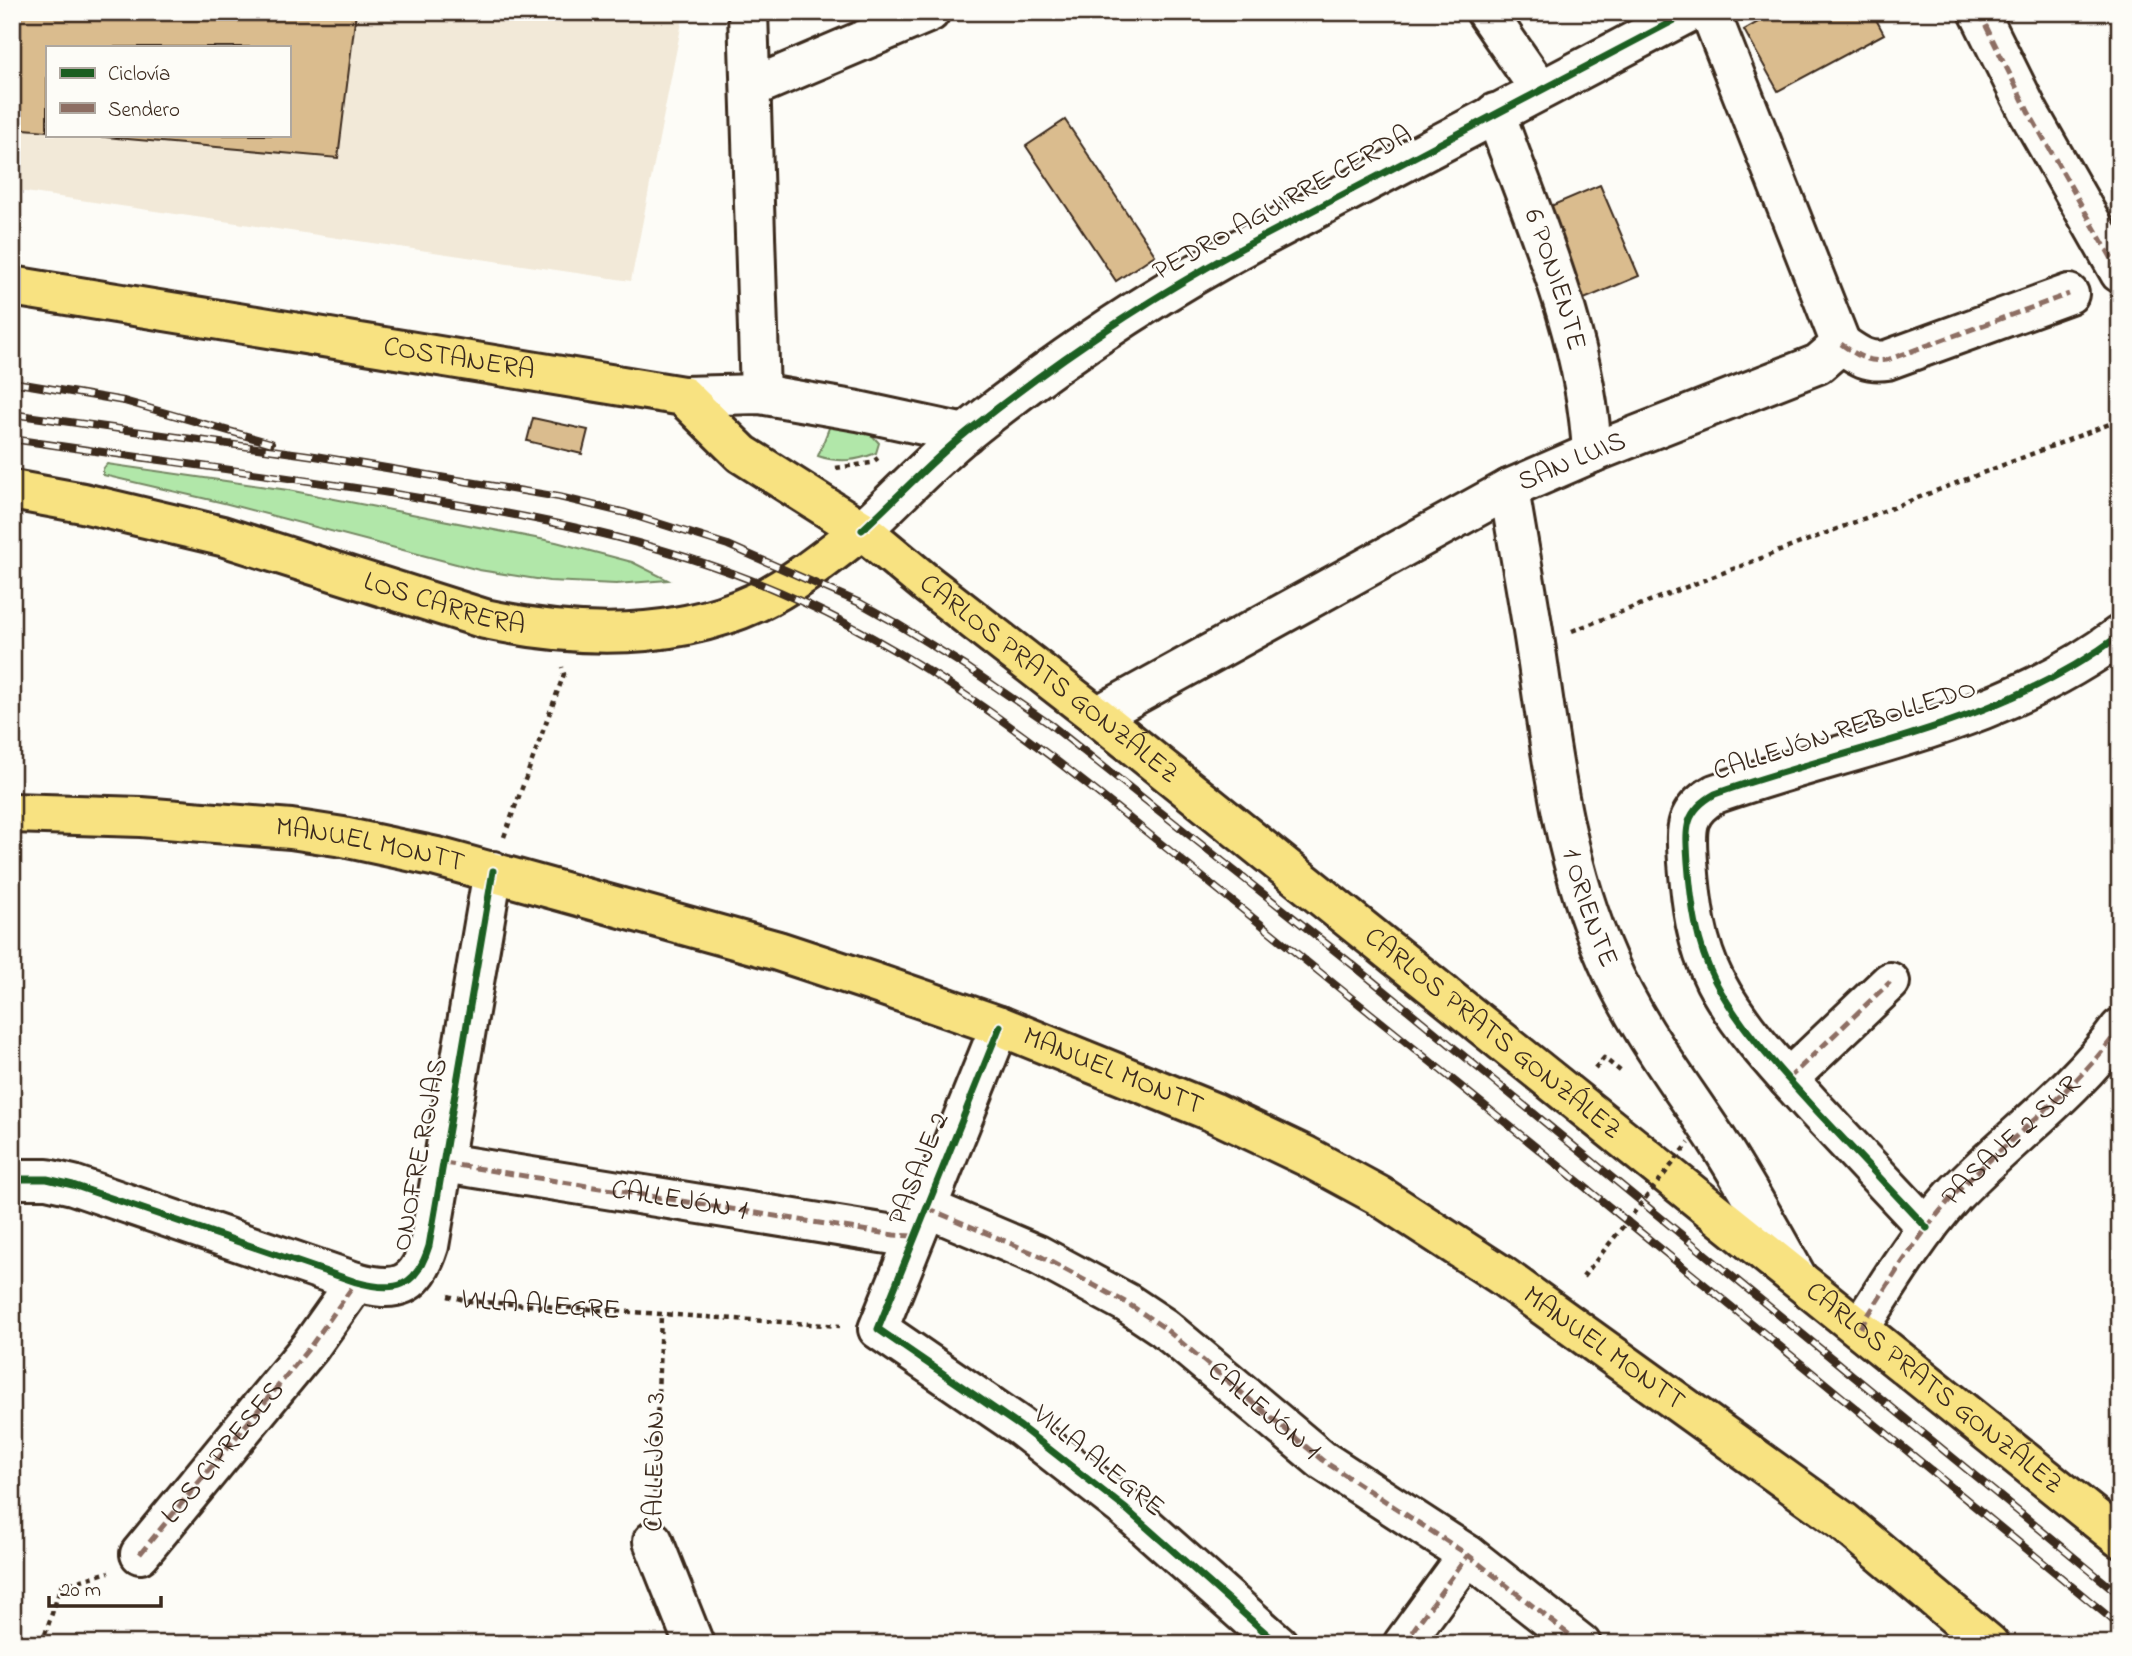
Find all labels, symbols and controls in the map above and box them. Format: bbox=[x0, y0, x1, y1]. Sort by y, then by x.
legend bbox=[46, 46, 290, 136]
text: Ciclovía bbox=[108, 60, 170, 90]
text: Sendero bbox=[108, 96, 180, 126]
street label: PEDRO AGUIRRE CERDA bbox=[1146, 115, 1420, 293]
street label: 6 PONIENTE bbox=[1512, 203, 1596, 355]
street label: COSTANERA bbox=[380, 327, 538, 392]
street label: SAN LUIS bbox=[1512, 421, 1632, 503]
street label: LOS CARRERA bbox=[358, 561, 528, 647]
street label: CARLOS PRATS GONZÁLEZ bbox=[910, 564, 1188, 795]
street label: CALLEJÓN REBOLLEDO bbox=[1708, 669, 1982, 793]
street label: MANUEL MONTT bbox=[274, 807, 469, 884]
street label: 1 ORIENTE bbox=[1550, 844, 1628, 974]
street label: CARLOS PRATS GONZÁLEZ bbox=[1355, 917, 1630, 1150]
street label: MANUEL MONTT bbox=[1016, 1017, 1209, 1126]
street label: ONOFRE ROJAS bbox=[382, 1055, 460, 1255]
street label: PASAJE 2 SUR bbox=[1932, 1065, 2091, 1216]
street label: PASAJE 2 bbox=[879, 1106, 961, 1232]
street label: CALLEJÓN 1 bbox=[608, 1170, 750, 1232]
street label: CARLOS PRATS GONZÁLEZ bbox=[1796, 1272, 2072, 1505]
street label: MANUEL MONTT bbox=[1514, 1276, 1693, 1422]
street label: VILLA ALEGRE bbox=[455, 1279, 621, 1332]
street label: CALLEJÓN 1 bbox=[1198, 1351, 1329, 1471]
street label: LOS CIPRESES bbox=[152, 1372, 295, 1534]
street label: CALLEJÓN 3 bbox=[634, 1392, 678, 1532]
street label: VILLA ALEGRE bbox=[1022, 1395, 1173, 1528]
scale bar bbox=[49, 1565, 161, 1609]
text: 20 m bbox=[60, 1576, 101, 1606]

